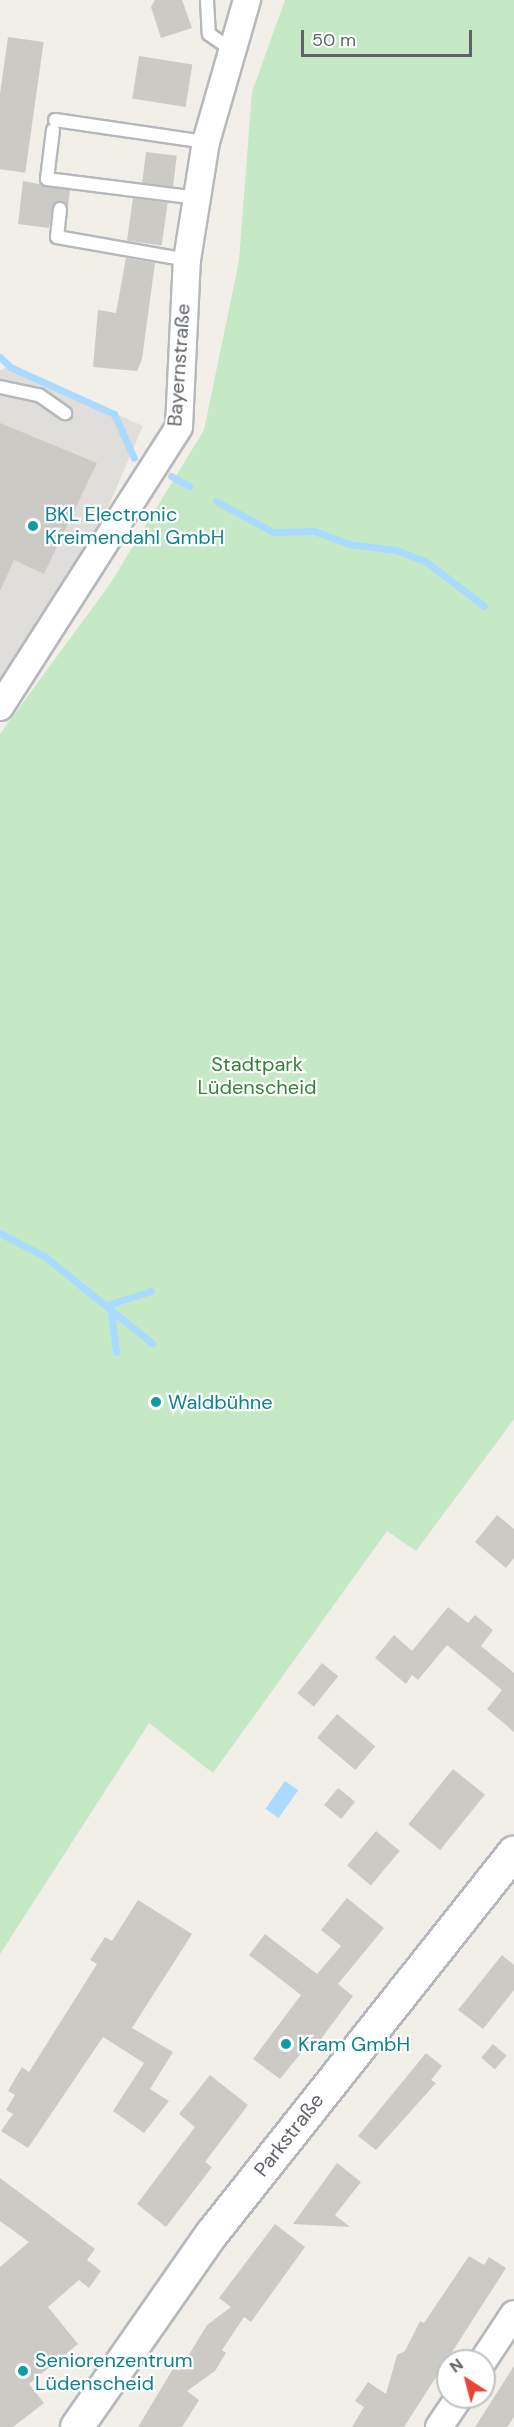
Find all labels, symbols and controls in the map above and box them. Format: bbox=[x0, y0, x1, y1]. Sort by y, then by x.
scale bar bbox=[304, 18, 475, 56]
text: 50 m bbox=[312, 28, 356, 52]
street label: Bayernstraße bbox=[163, 303, 195, 427]
place label: BKL Electronic Kreimendahl GmbH bbox=[45, 502, 224, 549]
marker: BKL Electronic Kreimendahl GmbH bbox=[26, 519, 40, 533]
park label: Stadtpark Lüdenscheid bbox=[197, 1053, 317, 1100]
place label: Waldbühne bbox=[168, 1390, 273, 1414]
marker: Waldbühne bbox=[149, 1395, 163, 1409]
place label: Kram GmbH bbox=[298, 2032, 410, 2056]
marker: Kram GmbH bbox=[279, 2037, 293, 2051]
street label: Parkstraße bbox=[249, 2089, 329, 2181]
place label: Seniorenzentrum Lüdenscheid bbox=[35, 2348, 192, 2395]
north arrow bbox=[436, 2349, 496, 2409]
text: N bbox=[445, 2354, 467, 2378]
marker: Seniorenzentrum Lüdenscheid bbox=[16, 2364, 30, 2378]

